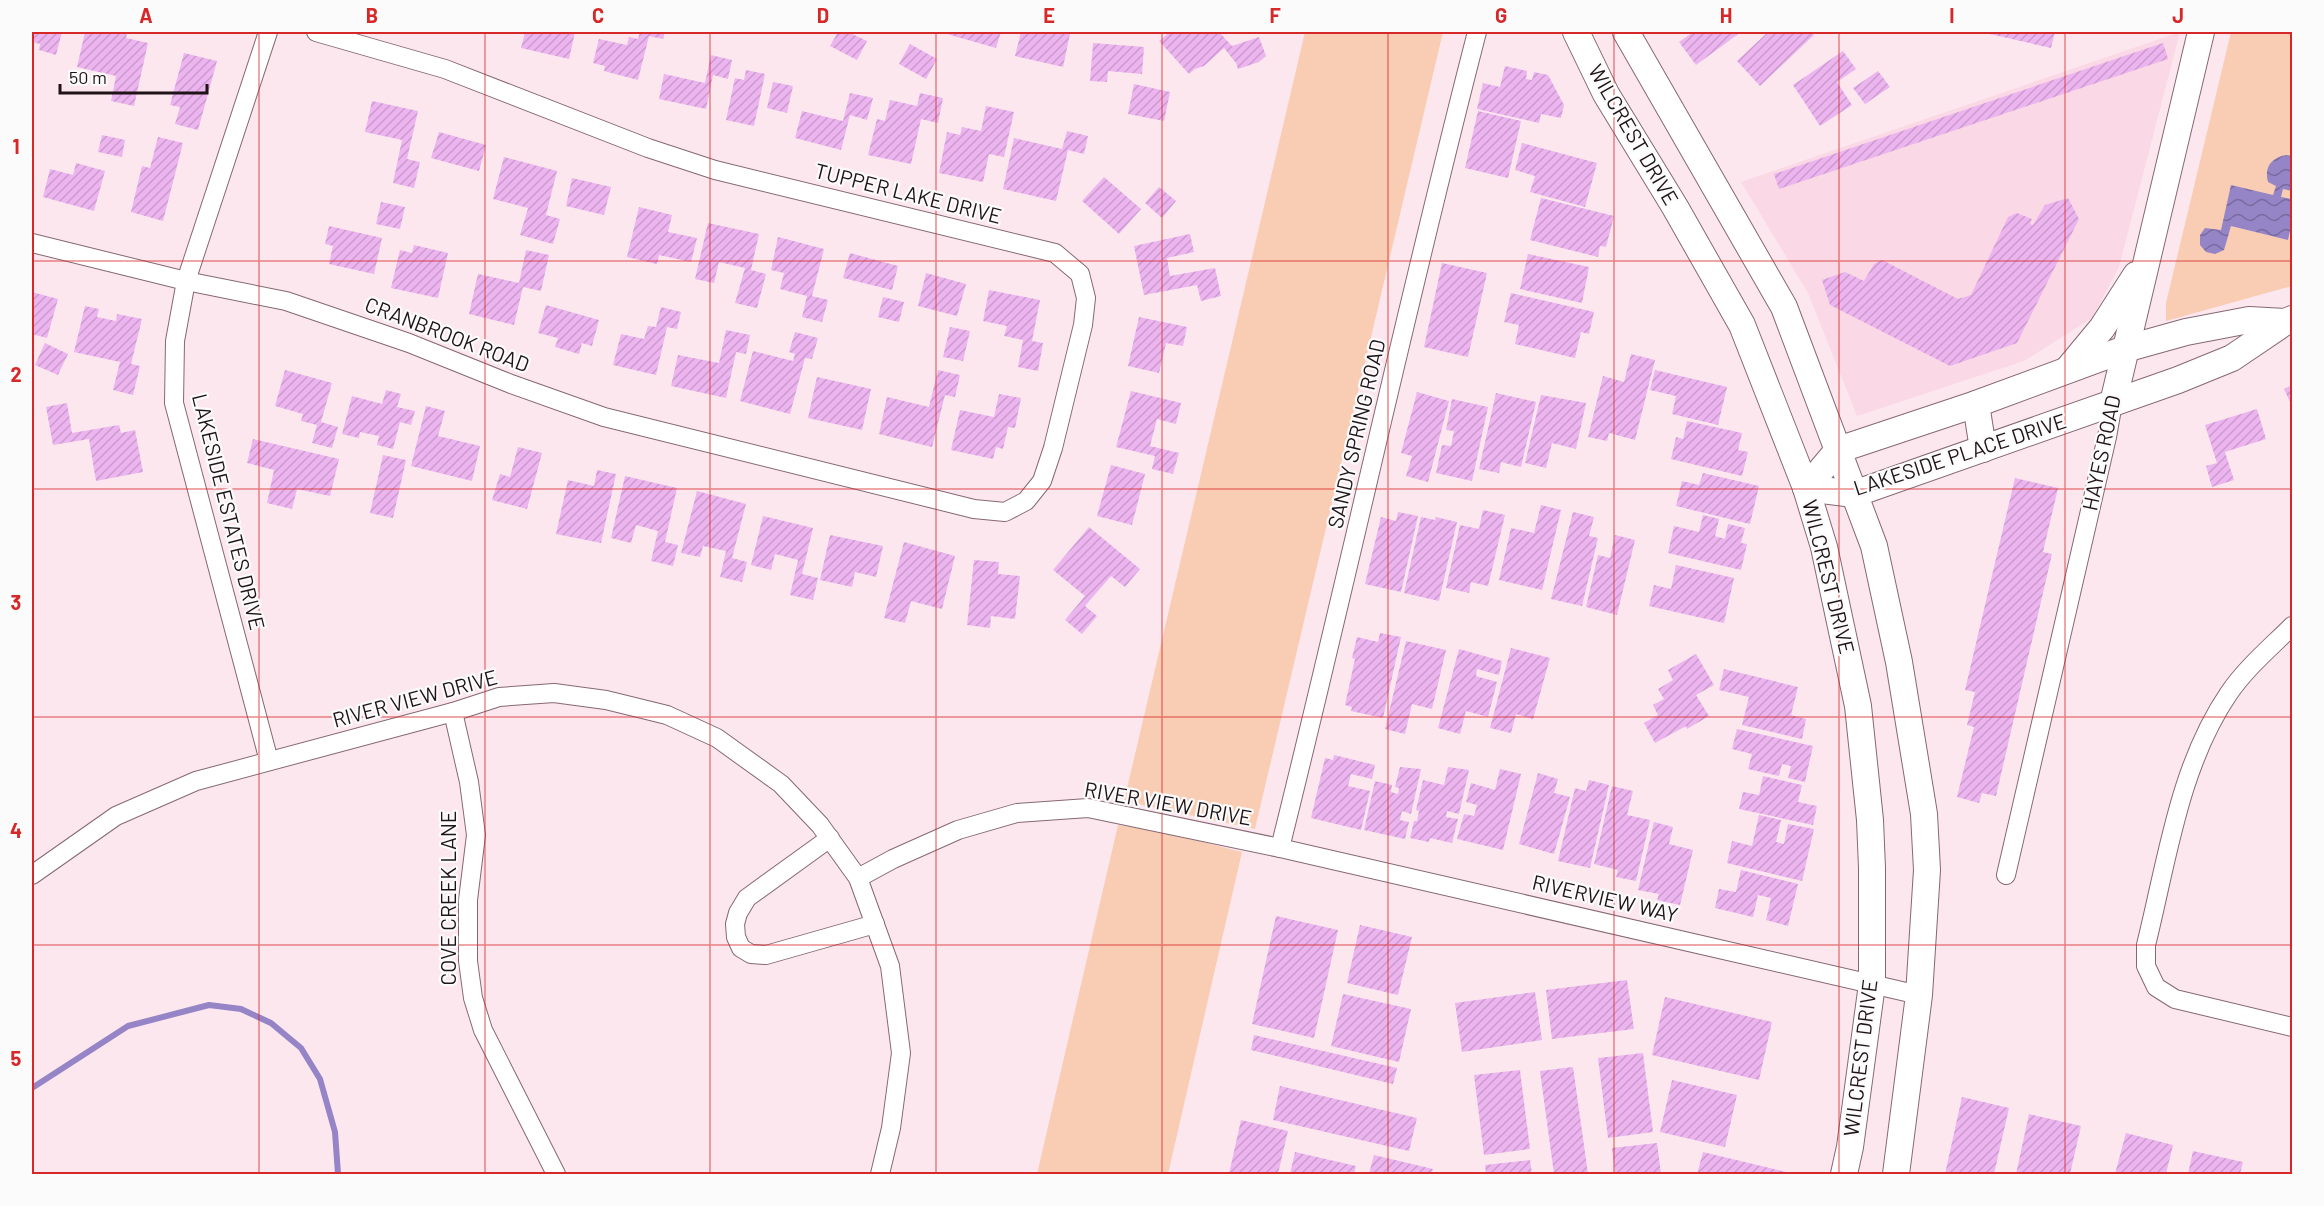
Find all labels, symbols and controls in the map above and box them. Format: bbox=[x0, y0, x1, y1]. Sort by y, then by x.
text: A bbox=[139, 3, 153, 27]
text: B bbox=[366, 3, 378, 27]
text: C bbox=[592, 3, 604, 27]
text: D bbox=[817, 3, 829, 27]
text: E bbox=[1043, 3, 1055, 27]
text: F bbox=[1269, 3, 1281, 27]
text: G bbox=[1495, 3, 1507, 27]
text: H bbox=[1720, 3, 1732, 27]
text: I bbox=[1949, 3, 1955, 27]
text: J bbox=[2172, 3, 2184, 27]
scale bar bbox=[60, 57, 207, 95]
street label: WILCREST DRIVE bbox=[1584, 60, 1685, 209]
text: 50 m bbox=[69, 66, 107, 88]
text: 1 bbox=[12, 134, 20, 158]
street label: TUPPER LAKE DRIVE bbox=[812, 157, 1004, 228]
street label: CRANBROOK ROAD bbox=[362, 291, 533, 376]
street label: SANDY SPRING ROAD bbox=[1322, 337, 1389, 531]
text: 2 bbox=[10, 362, 22, 386]
street label: LAKESIDE ESTATES DRIVE bbox=[188, 391, 271, 632]
street label: HAYES ROAD bbox=[2076, 393, 2125, 513]
street label: LAKESIDE PLACE DRIVE bbox=[1850, 407, 2069, 500]
street label: WILCREST DRIVE bbox=[1798, 497, 1861, 656]
text: 3 bbox=[11, 590, 21, 614]
street label: RIVER VIEW DRIVE bbox=[329, 664, 500, 732]
street label: RIVER VIEW DRIVE bbox=[1083, 775, 1254, 830]
street label: COVE CREEK LANE bbox=[435, 811, 460, 985]
text: 4 bbox=[10, 818, 22, 842]
street label: RIVERVIEW WAY bbox=[1530, 869, 1681, 926]
street label: WILCREST DRIVE bbox=[1837, 978, 1882, 1138]
text: 5 bbox=[11, 1046, 22, 1070]

